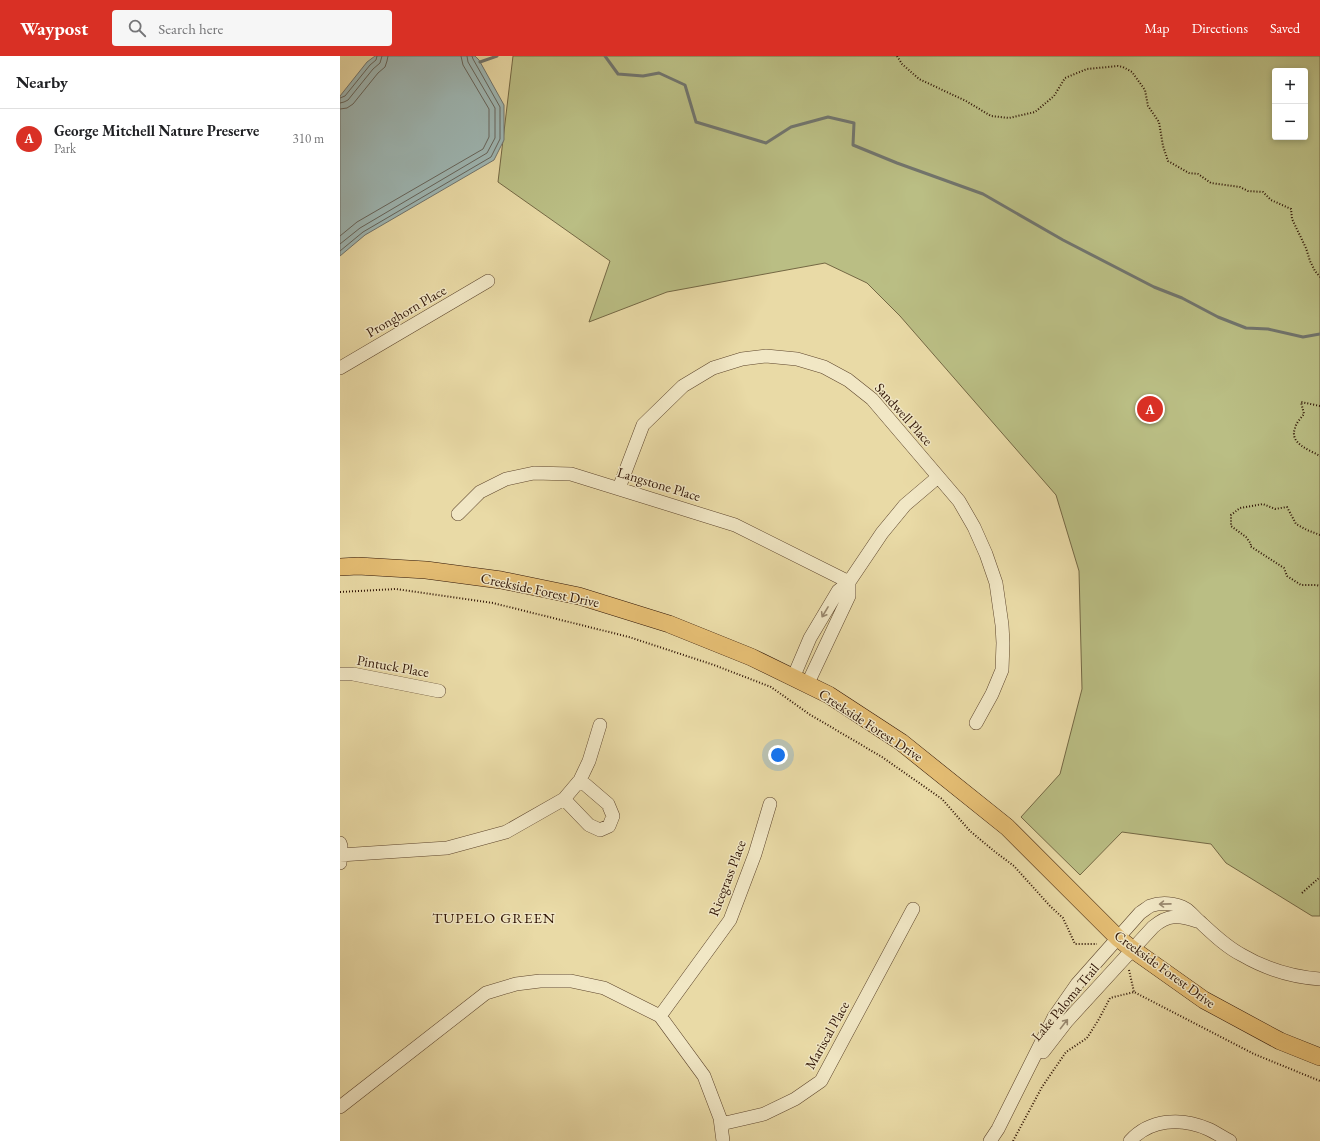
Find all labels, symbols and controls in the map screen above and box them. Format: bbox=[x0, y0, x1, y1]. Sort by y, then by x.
search box bbox=[112, 10, 392, 46]
text: Waypost bbox=[20, 16, 88, 41]
icon: search bbox=[126, 17, 148, 39]
text: Search here bbox=[158, 19, 223, 38]
text: Map bbox=[1144, 19, 1170, 37]
text: Directions bbox=[1192, 19, 1248, 37]
text: Saved bbox=[1270, 19, 1300, 37]
map controls bbox=[1272, 68, 1308, 140]
button: + bbox=[1272, 68, 1308, 104]
text: Nearby bbox=[16, 71, 68, 93]
button: − bbox=[1272, 104, 1308, 140]
text: George Mitchell Nature Preserve bbox=[54, 121, 259, 140]
text: A bbox=[24, 130, 34, 147]
text: 310 m bbox=[293, 130, 324, 147]
text: Park bbox=[54, 140, 76, 157]
street label: Pronghorn Place bbox=[363, 281, 450, 341]
street label: Sandwell Place bbox=[871, 379, 937, 450]
pin: A bbox=[1137, 394, 1163, 424]
street label: Langstone Place bbox=[615, 463, 703, 505]
street label: Creekside Forest Drive bbox=[479, 569, 601, 611]
one-way arrow bbox=[821, 606, 829, 618]
street label: Pintuck Place bbox=[356, 651, 431, 681]
street label: Creekside Forest Drive bbox=[815, 685, 927, 766]
your location bbox=[768, 745, 788, 765]
street label: Ricegrass Place bbox=[704, 837, 750, 919]
one-way arrow bbox=[1159, 900, 1172, 908]
district label: TUPELO GREEN bbox=[432, 908, 556, 927]
street label: Creekside Forest Drive bbox=[1111, 926, 1220, 1012]
street label: Lake Paloma Trail bbox=[1027, 959, 1103, 1044]
street label: Mariscal Place bbox=[801, 997, 853, 1072]
one-way arrow bbox=[1060, 1018, 1069, 1029]

